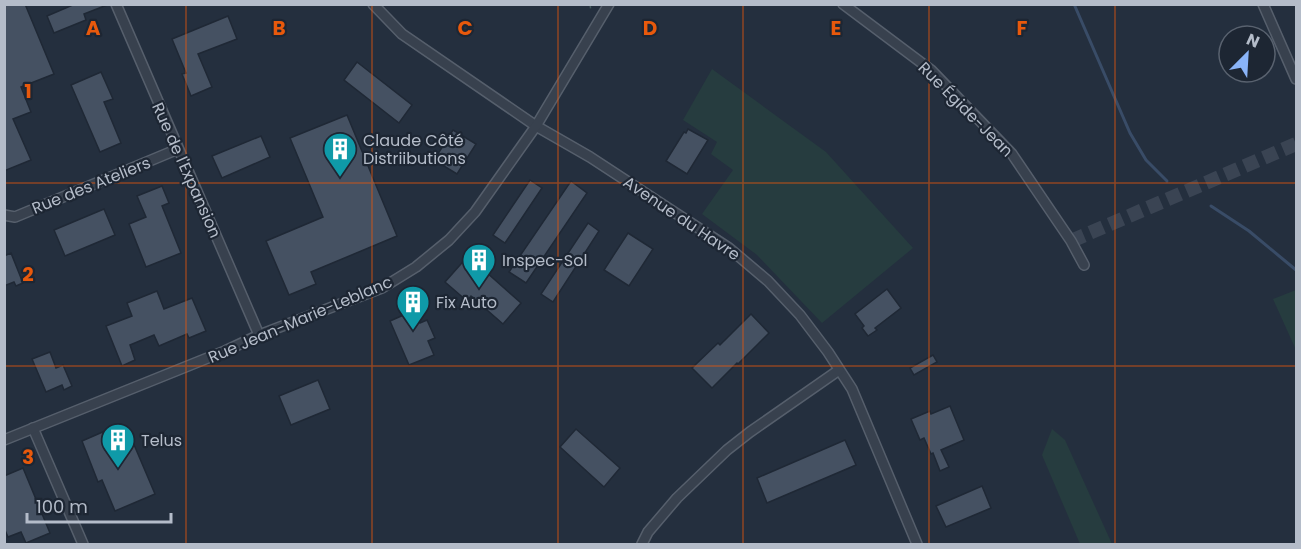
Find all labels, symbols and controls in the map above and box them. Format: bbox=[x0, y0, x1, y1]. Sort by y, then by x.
text: A bbox=[86, 14, 101, 42]
text: B bbox=[272, 14, 286, 42]
text: C bbox=[457, 14, 473, 42]
text: D bbox=[643, 14, 657, 42]
text: E bbox=[831, 14, 841, 42]
text: F bbox=[1017, 14, 1028, 42]
north arrow bbox=[1217, 24, 1277, 84]
text: N bbox=[1243, 28, 1263, 54]
street label: Rue Égide-Jean bbox=[913, 57, 1018, 162]
text: 1 bbox=[24, 77, 32, 105]
street label: Rue de l'Expansion bbox=[146, 99, 227, 242]
place label: Claude Côté Distriibutions bbox=[363, 129, 466, 170]
building icon: Claude Côté Distriibutions bbox=[322, 131, 358, 178]
street label: Rue des Ateliers bbox=[28, 151, 154, 220]
street label: Avenue du Havre bbox=[619, 171, 745, 266]
building icon: Inspec-Sol bbox=[461, 242, 497, 289]
place label: Inspec-Sol bbox=[502, 249, 587, 272]
text: 2 bbox=[22, 260, 34, 288]
street label: Rue Jean-Marie-Leblanc bbox=[205, 270, 396, 369]
building icon: Fix Auto bbox=[395, 284, 431, 331]
place label: Fix Auto bbox=[436, 291, 497, 314]
building icon: Telus bbox=[100, 422, 136, 469]
place label: Telus bbox=[141, 429, 182, 452]
text: 3 bbox=[22, 443, 34, 471]
scale bar bbox=[27, 486, 171, 524]
text: 100 m bbox=[36, 494, 88, 519]

